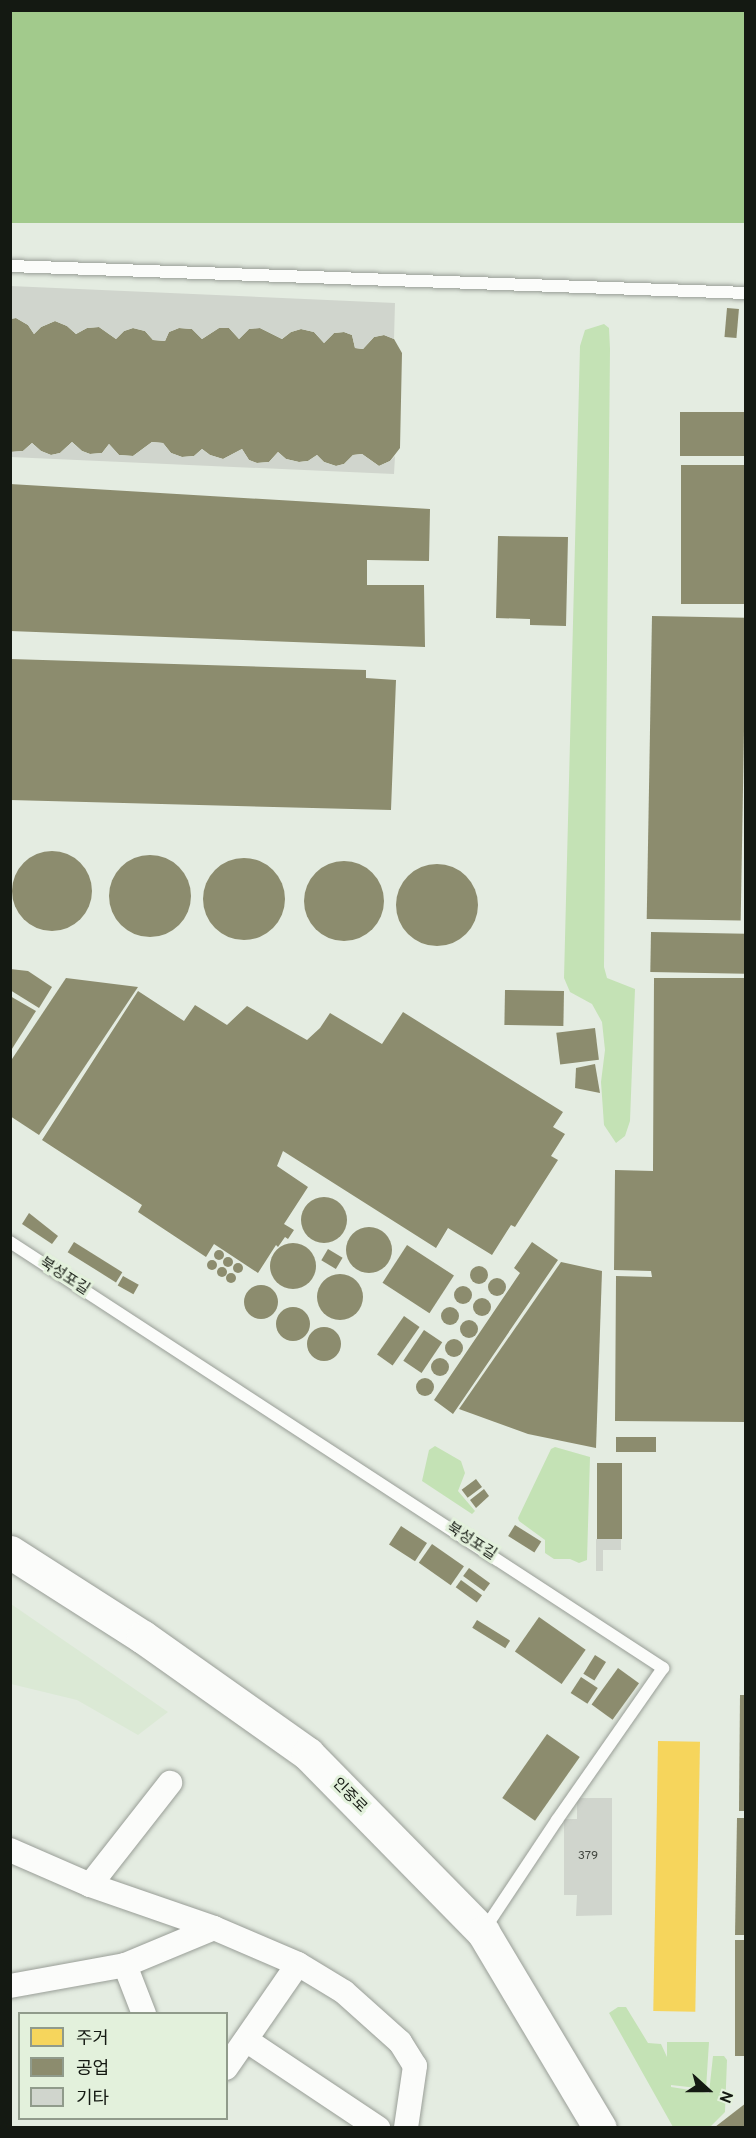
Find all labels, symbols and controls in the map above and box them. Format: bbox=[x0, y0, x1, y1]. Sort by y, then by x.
street label: 북성포길 bbox=[36, 1254, 92, 1300]
street label: 북성포길 bbox=[443, 1519, 499, 1565]
street label: 인중로 bbox=[328, 1775, 370, 1817]
house number: 379 bbox=[578, 1850, 598, 1864]
legend bbox=[18, 2012, 228, 2120]
text: 주거 bbox=[76, 2028, 109, 2051]
text: 공업 bbox=[76, 2058, 109, 2081]
north arrow bbox=[678, 2060, 738, 2120]
text: N bbox=[713, 2087, 736, 2105]
text: 기타 bbox=[76, 2088, 109, 2111]

